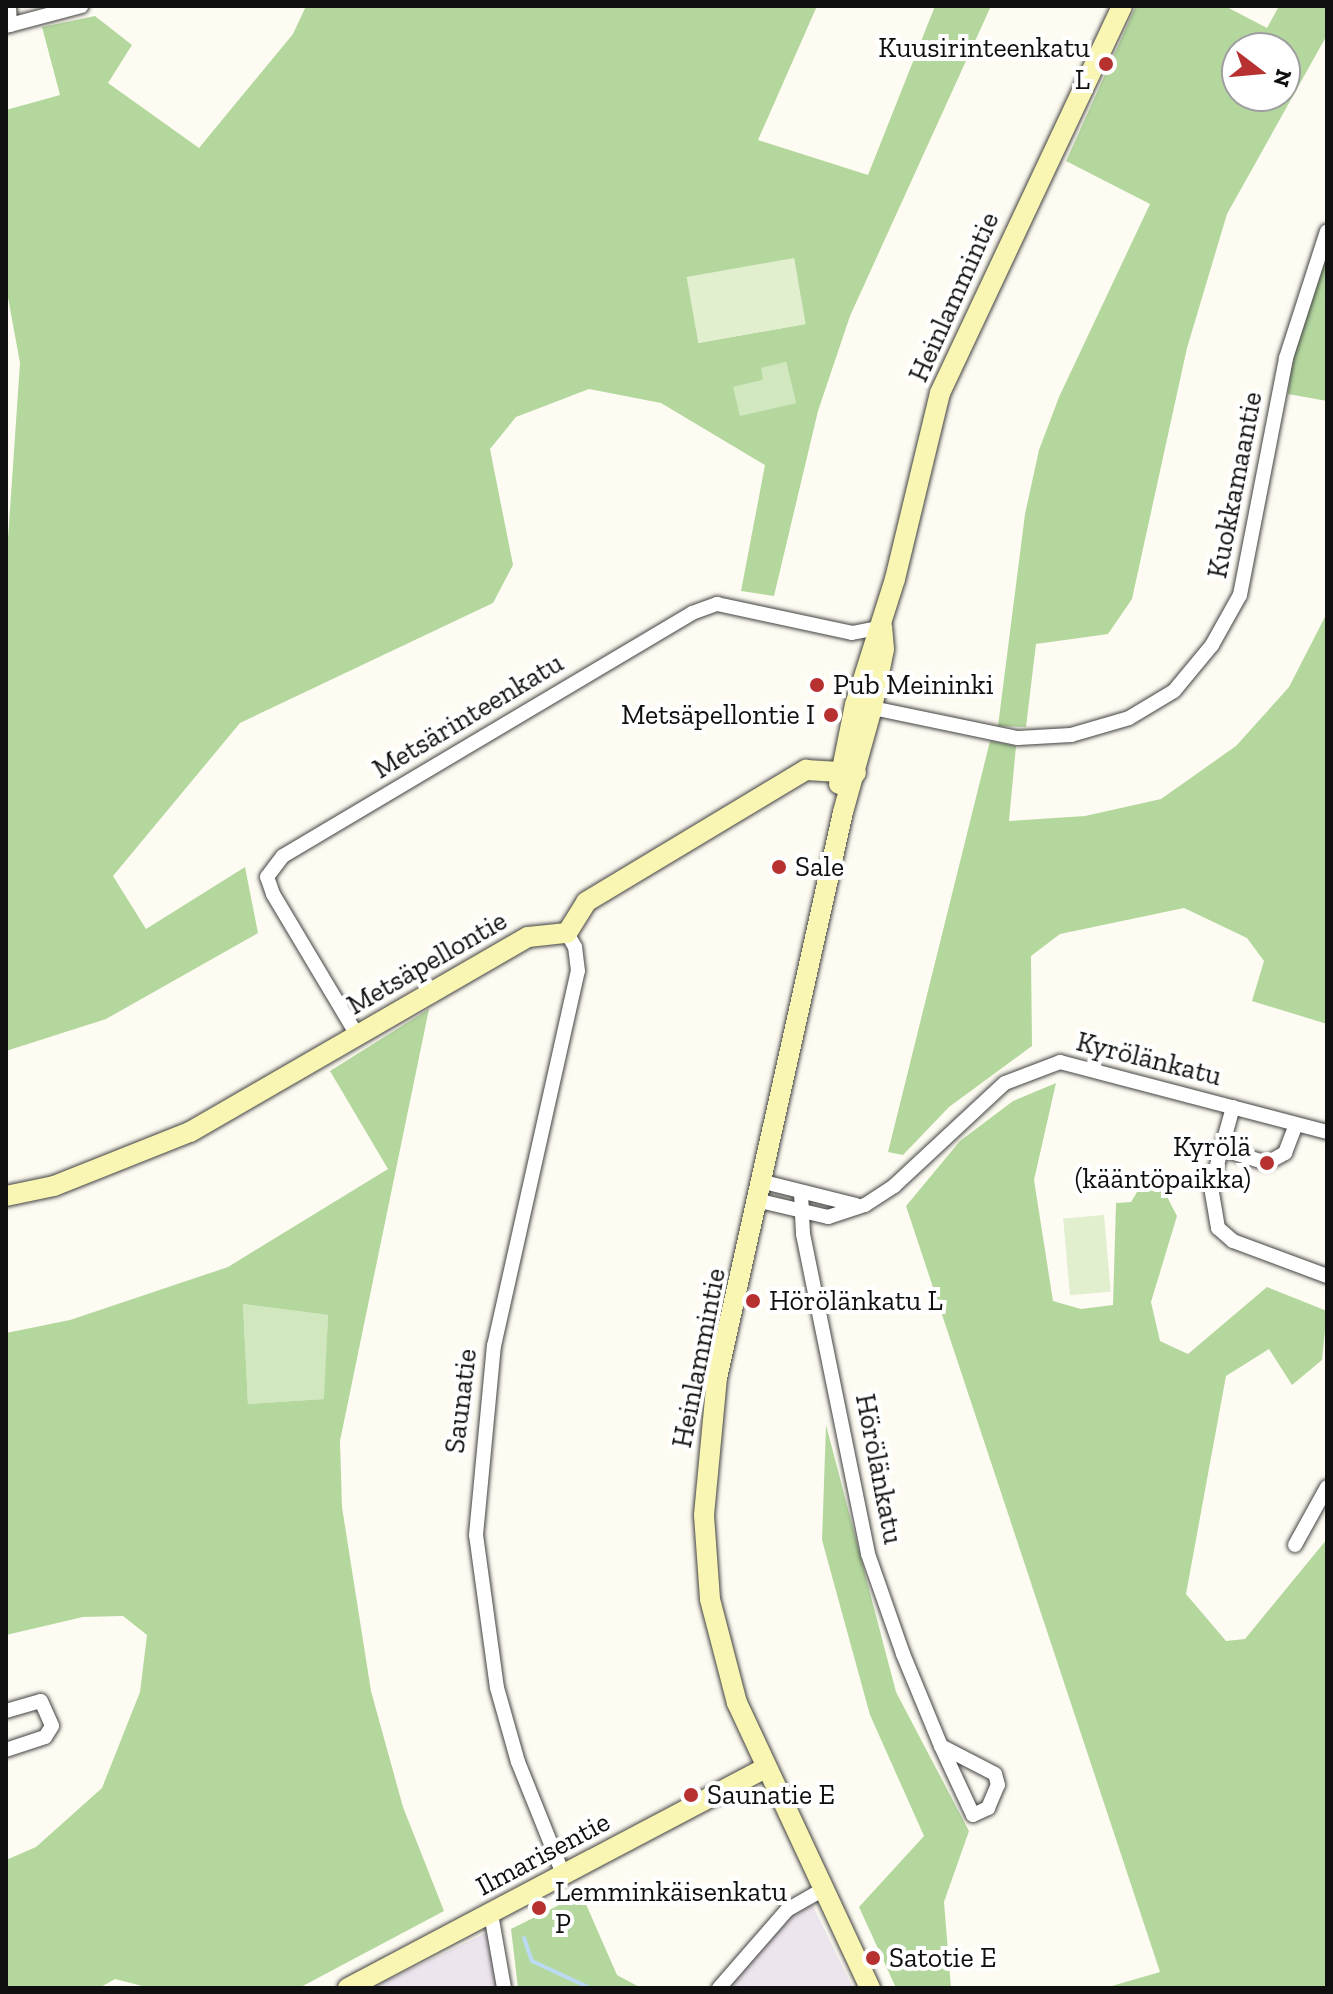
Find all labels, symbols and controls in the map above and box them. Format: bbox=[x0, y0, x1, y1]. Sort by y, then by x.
place label: Kuusirinteenkatu L bbox=[878, 31, 1090, 97]
north arrow bbox=[1221, 32, 1301, 112]
marker: Kuusirinteenkatu L bbox=[1097, 55, 1115, 73]
text: N bbox=[1267, 66, 1298, 90]
street label: Heinlammintie bbox=[902, 207, 1006, 387]
street label: Kuokkamaantie bbox=[1200, 389, 1270, 581]
street label: Metsärinteenkatu bbox=[367, 646, 569, 786]
place label: Pub Meininki bbox=[833, 668, 993, 702]
marker: Pub Meininki bbox=[808, 676, 826, 694]
place label: Metsäpellontie I bbox=[621, 698, 815, 732]
marker: Metsäpellontie I bbox=[822, 706, 840, 724]
place label: Sale bbox=[795, 850, 844, 884]
marker: Sale bbox=[770, 858, 788, 876]
street label: Metsäpellontie bbox=[341, 904, 513, 1022]
street label: Kyrölänkatu bbox=[1073, 1025, 1225, 1093]
place label: Kyrölä (kääntöpaikka) bbox=[1075, 1130, 1251, 1196]
marker: Kyrölä (kääntöpaikka) bbox=[1258, 1154, 1276, 1172]
street label: Heinlammintie bbox=[665, 1265, 733, 1451]
place label: Hörölänkatu L bbox=[769, 1284, 943, 1318]
marker: Hörölänkatu L bbox=[744, 1292, 762, 1310]
street label: Saunatie bbox=[438, 1347, 484, 1455]
street label: Hörölänkatu bbox=[848, 1391, 910, 1547]
place label: Saunatie E bbox=[707, 1778, 835, 1812]
marker: Saunatie E bbox=[682, 1786, 700, 1804]
street label: Ilmarisentie bbox=[470, 1805, 616, 1903]
place label: Lemminkäisenkatu P bbox=[555, 1875, 787, 1941]
marker: Lemminkäisenkatu P bbox=[530, 1899, 548, 1917]
place label: Satotie E bbox=[889, 1941, 996, 1975]
marker: Satotie E bbox=[864, 1949, 882, 1967]

